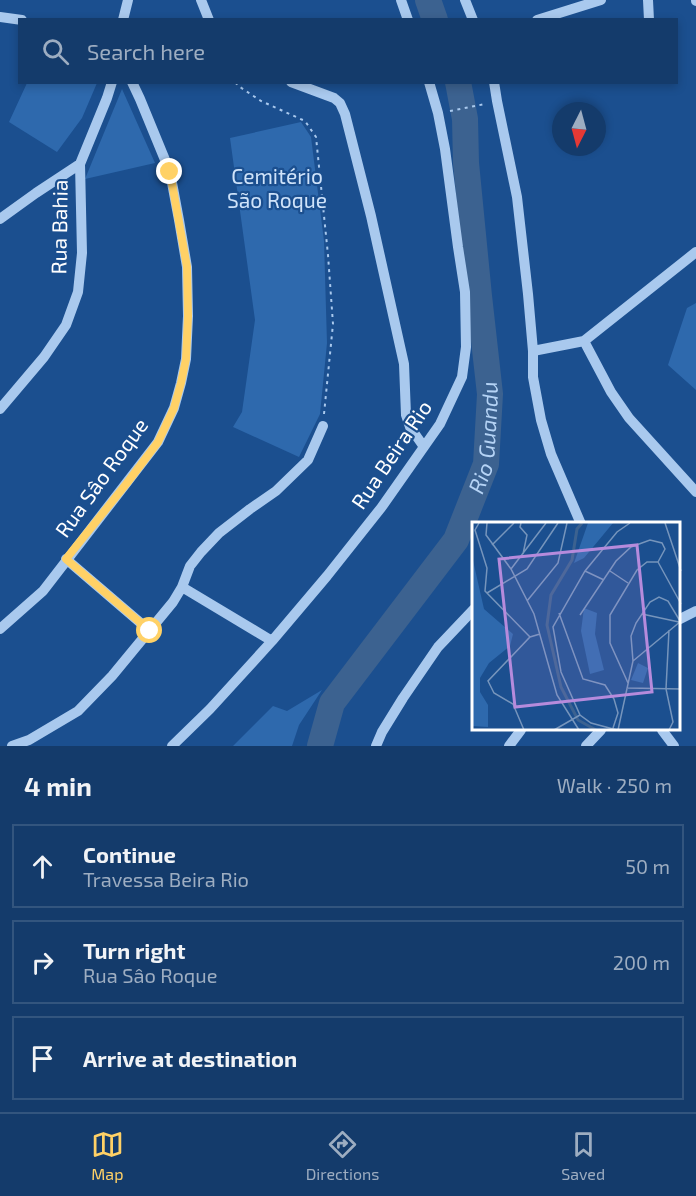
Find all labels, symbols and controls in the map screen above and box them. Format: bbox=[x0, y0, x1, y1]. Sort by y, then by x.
search box bbox=[18, 18, 678, 84]
icon: search bbox=[39, 35, 72, 68]
text: Search here bbox=[87, 38, 205, 64]
north arrow bbox=[552, 102, 606, 156]
route end bbox=[156, 158, 182, 184]
park label: Cemitério São Roque bbox=[227, 163, 327, 212]
street label: Rua Bahia bbox=[45, 179, 72, 275]
water label: Rio Guandu bbox=[462, 381, 502, 497]
street label: Rua Beira Rio bbox=[345, 395, 436, 513]
street label: Rua Sâo Roque bbox=[49, 413, 152, 542]
inset map bbox=[472, 522, 681, 731]
route start bbox=[136, 617, 162, 643]
text: 4 min bbox=[24, 770, 92, 801]
text: Walk · 250 m bbox=[557, 773, 672, 797]
text: Continue bbox=[83, 841, 176, 867]
icon: ahead bbox=[26, 850, 59, 883]
text: 50 m bbox=[625, 854, 670, 878]
text: Travessa Beira Rio bbox=[83, 867, 249, 891]
text: Turn right bbox=[83, 937, 185, 963]
icon: right bbox=[26, 946, 59, 979]
text: 200 m bbox=[613, 950, 670, 974]
text: Rua Sâo Roque bbox=[83, 963, 217, 987]
icon: arrive bbox=[26, 1042, 59, 1075]
text: Arrive at destination bbox=[83, 1045, 297, 1071]
tab: Map bbox=[91, 1128, 124, 1183]
tab: Directions bbox=[306, 1128, 379, 1183]
tab: Saved bbox=[561, 1128, 605, 1183]

